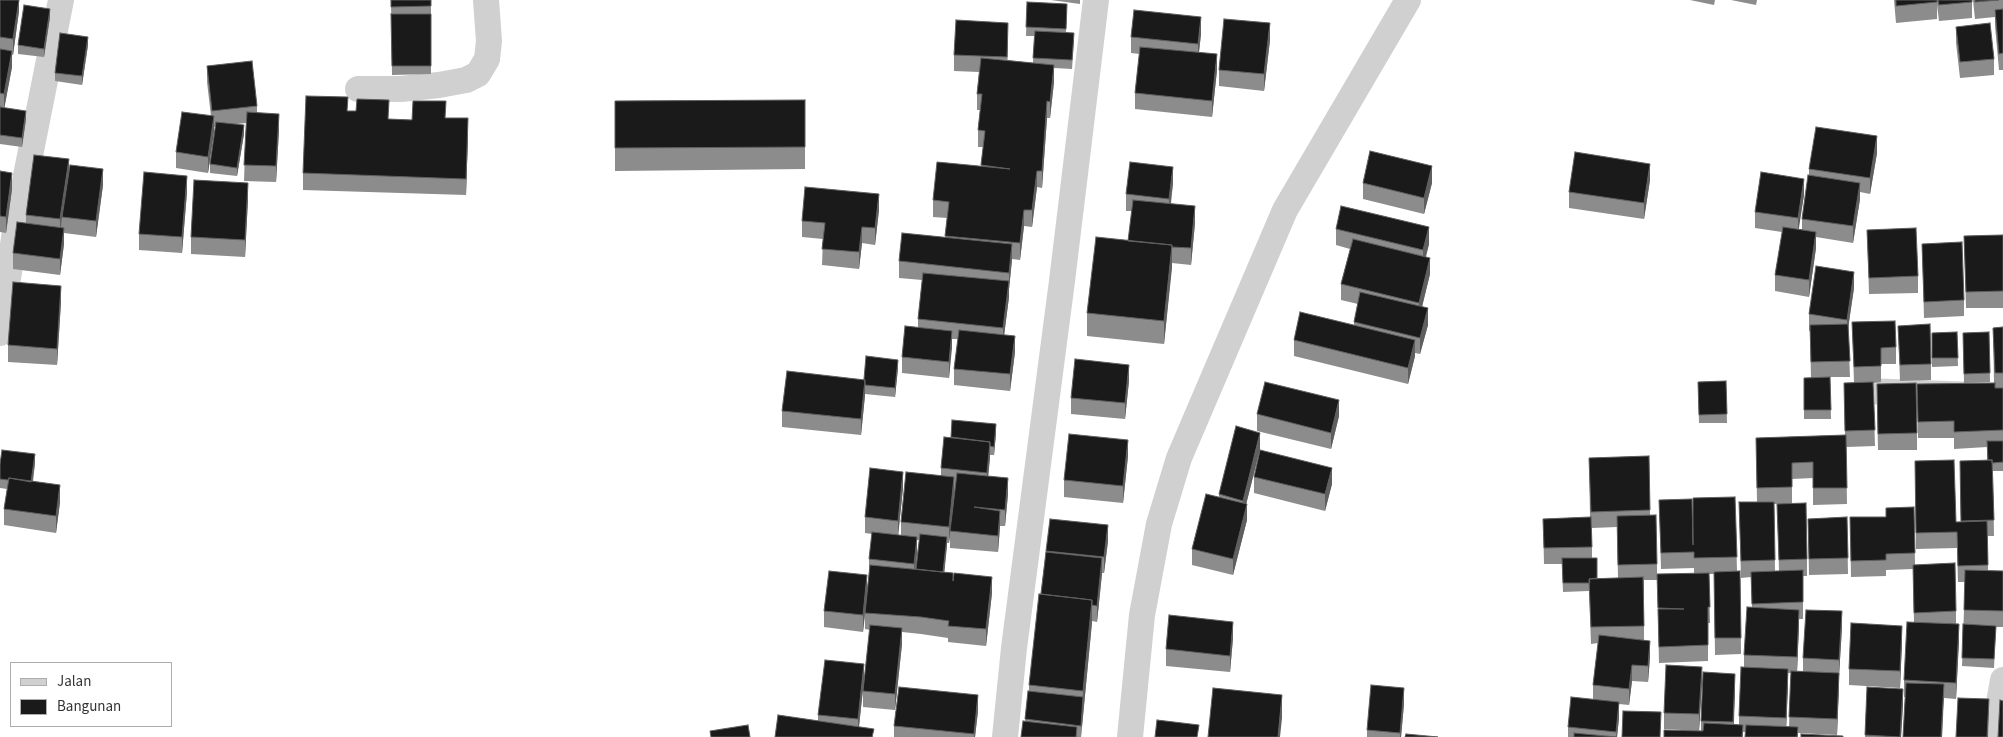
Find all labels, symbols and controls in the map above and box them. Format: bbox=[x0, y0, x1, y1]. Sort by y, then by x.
legend bbox=[10, 662, 172, 727]
text: Jalan bbox=[57, 671, 91, 692]
text: Bangunan bbox=[57, 696, 121, 717]

